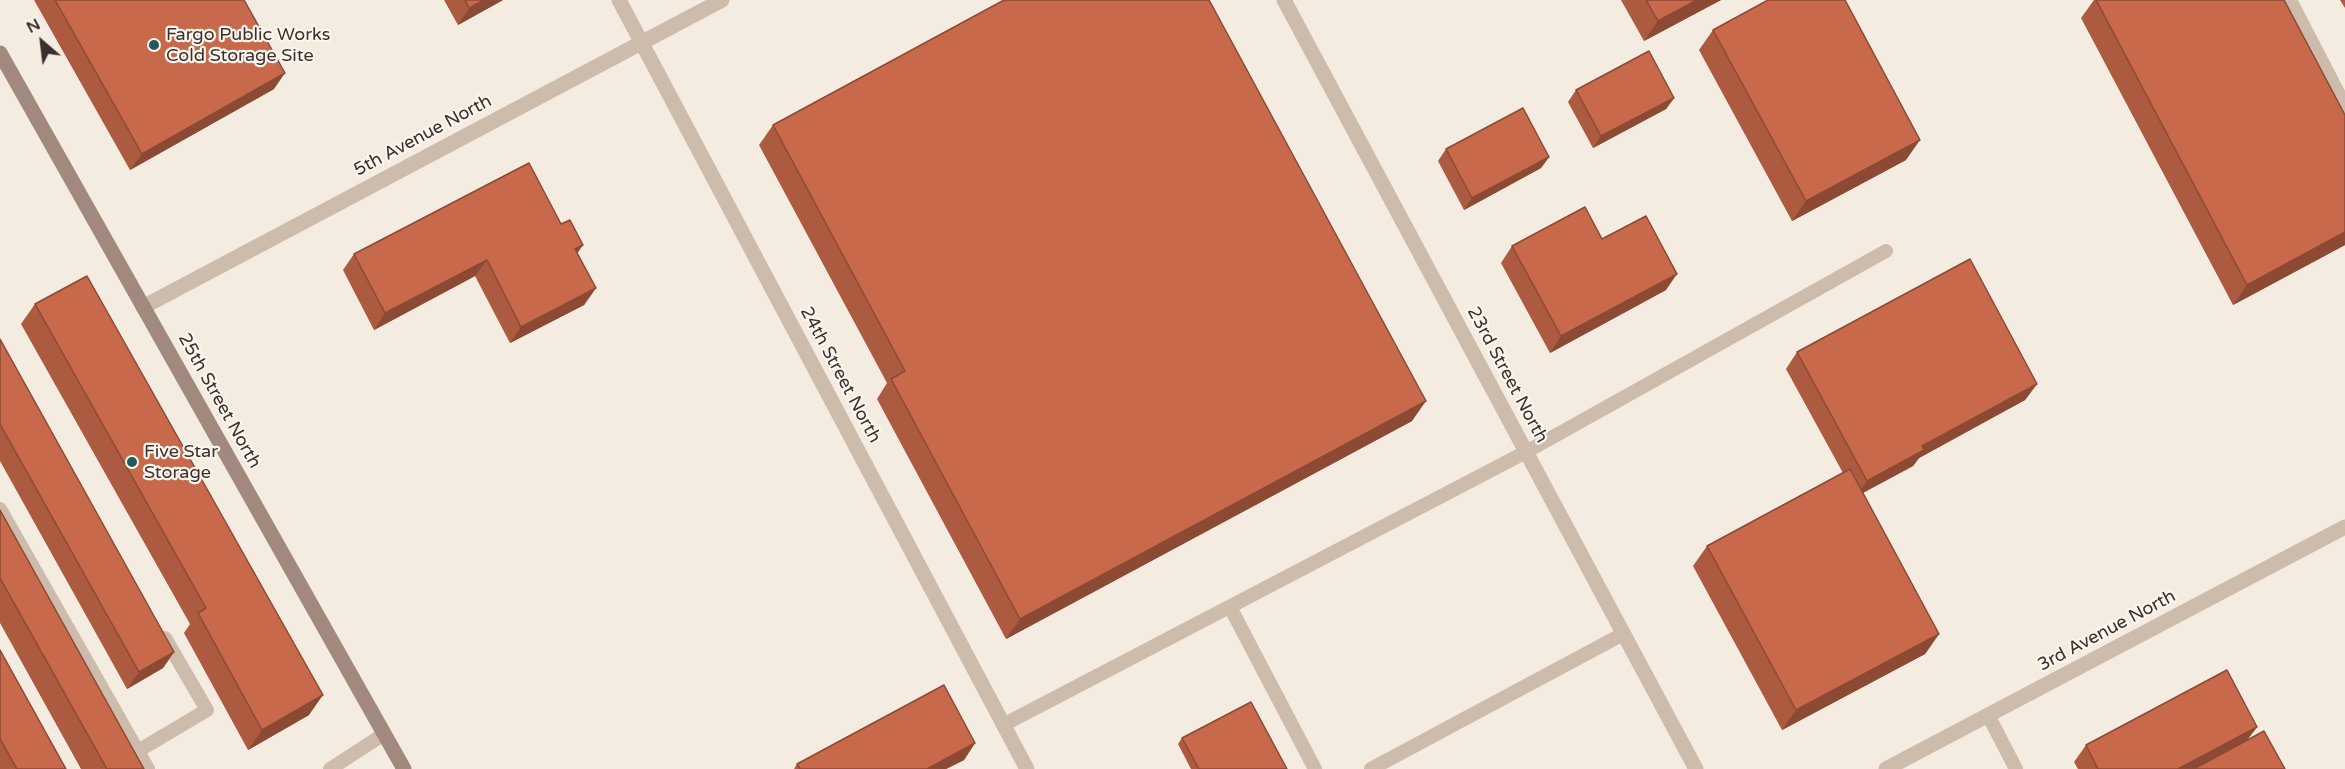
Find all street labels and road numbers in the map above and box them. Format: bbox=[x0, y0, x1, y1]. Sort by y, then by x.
street label: 5th Avenue North bbox=[350, 91, 496, 181]
street label: 24th Street North bbox=[795, 303, 885, 447]
street label: 23rd Street North bbox=[1462, 303, 1552, 447]
street label: 25th Street North bbox=[173, 330, 265, 472]
street label: 3rd Avenue North bbox=[2034, 586, 2180, 676]

